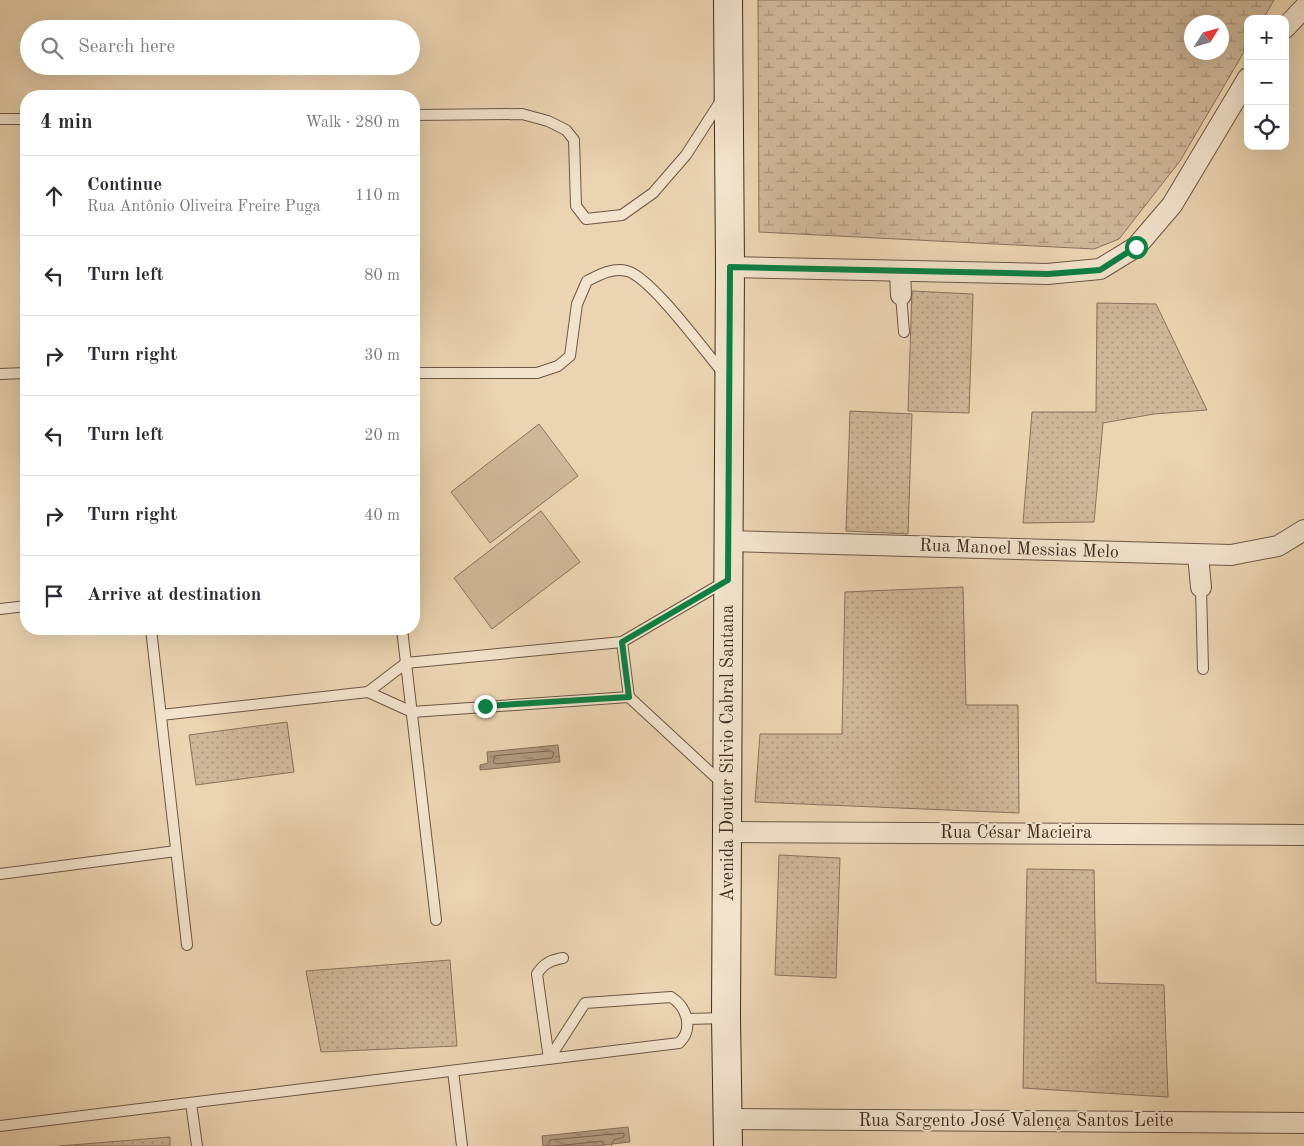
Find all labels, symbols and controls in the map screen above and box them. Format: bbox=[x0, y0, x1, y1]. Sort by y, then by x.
north arrow bbox=[1184, 15, 1229, 60]
map controls bbox=[1244, 15, 1289, 150]
button: + bbox=[1244, 15, 1289, 60]
search box bbox=[20, 20, 420, 75]
icon: search bbox=[38, 34, 66, 62]
text: Search here bbox=[78, 38, 175, 57]
button: − bbox=[1244, 60, 1289, 105]
button: locate bbox=[1244, 105, 1289, 150]
text: 4 min bbox=[40, 112, 93, 133]
text: Walk · 280 m bbox=[305, 115, 400, 131]
text: Continue bbox=[87, 176, 162, 195]
icon: ahead bbox=[40, 182, 68, 210]
text: 110 m bbox=[355, 188, 400, 204]
text: Rua Antônio Oliveira Freire Puga bbox=[87, 199, 321, 215]
route start bbox=[1125, 236, 1148, 259]
icon: left bbox=[40, 262, 68, 290]
text: Turn left bbox=[87, 266, 164, 285]
text: 80 m bbox=[364, 268, 400, 284]
icon: right bbox=[40, 342, 68, 370]
text: Turn right bbox=[87, 346, 177, 365]
text: 30 m bbox=[364, 348, 400, 364]
icon: left bbox=[40, 422, 68, 450]
text: Turn left bbox=[87, 426, 164, 445]
text: 20 m bbox=[364, 428, 400, 444]
icon: right bbox=[40, 502, 68, 530]
text: Turn right bbox=[87, 506, 177, 525]
text: 40 m bbox=[364, 508, 400, 524]
street label: Rua Manoel Messias Melo bbox=[919, 537, 1119, 561]
icon: arrive bbox=[40, 582, 68, 610]
text: Arrive at destination bbox=[87, 586, 261, 605]
street label: Avenida Doutor Silvio Cabral Santana bbox=[719, 604, 737, 901]
route end bbox=[474, 695, 497, 718]
street label: Rua César Macieira bbox=[940, 824, 1092, 842]
street label: Rua Sargento José Valença Santos Leite bbox=[858, 1112, 1174, 1130]

